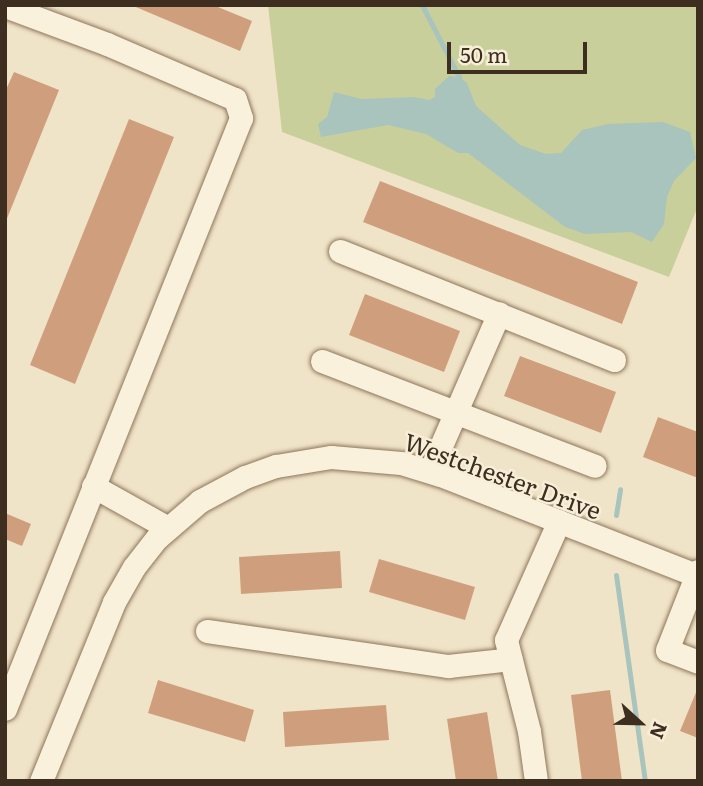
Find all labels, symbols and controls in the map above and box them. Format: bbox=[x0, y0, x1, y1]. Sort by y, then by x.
scale bar bbox=[451, 28, 591, 72]
text: 50 m bbox=[460, 38, 507, 69]
street label: Westchester Drive bbox=[401, 426, 605, 524]
north arrow bbox=[605, 688, 675, 758]
text: N bbox=[644, 718, 675, 743]

